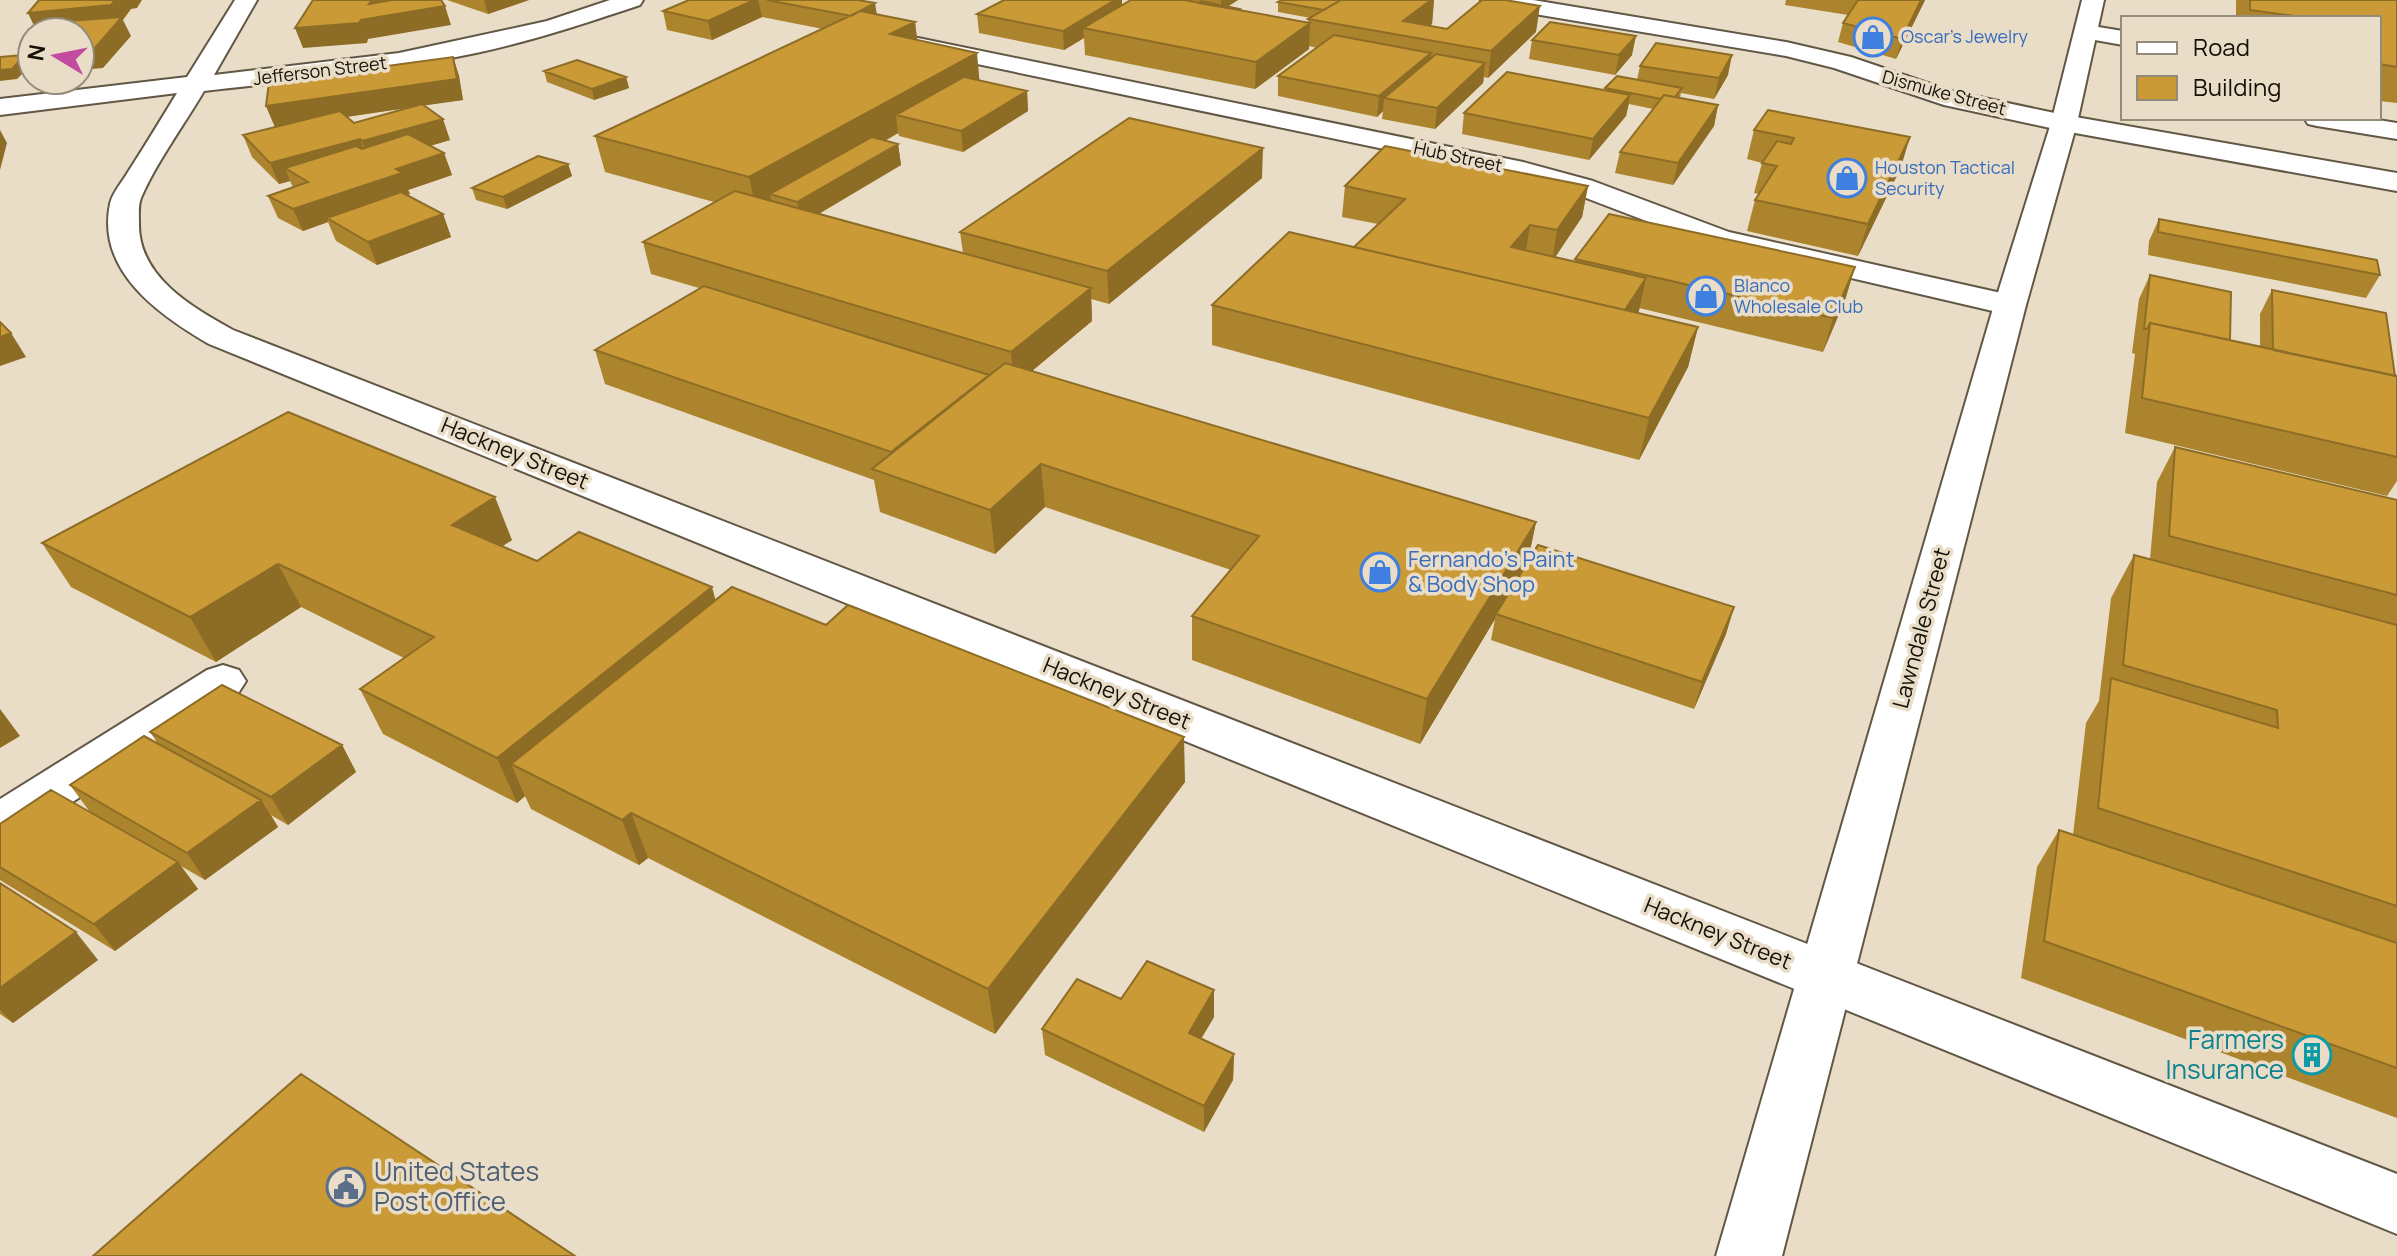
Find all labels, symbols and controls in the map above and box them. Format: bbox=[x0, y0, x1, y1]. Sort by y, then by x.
north arrow bbox=[16, 16, 96, 96]
shop icon: Oscar's Jewelry bbox=[1852, 16, 1894, 58]
legend bbox=[2121, 16, 2381, 120]
place label: Oscar's Jewelry bbox=[1901, 24, 2029, 48]
text: Road bbox=[2193, 30, 2250, 63]
text: N bbox=[20, 42, 52, 63]
street label: Jefferson Street bbox=[252, 50, 388, 90]
street label: Dismuke Street bbox=[1880, 64, 2009, 120]
text: Building bbox=[2193, 70, 2281, 103]
street label: Hub Street bbox=[1412, 135, 1505, 177]
place label: Houston Tactical Security bbox=[1875, 155, 2015, 200]
shop icon: Houston Tactical Security bbox=[1826, 157, 1868, 199]
place label: Blanco Wholesale Club bbox=[1734, 273, 1863, 318]
shop icon: Blanco Wholesale Club bbox=[1685, 275, 1727, 317]
street label: Hackney Street bbox=[437, 410, 593, 496]
place label: Fernando's Paint & Body Shop bbox=[1408, 544, 1575, 599]
street label: Lawndale Street bbox=[1885, 544, 1957, 712]
shop icon: Fernando's Paint & Body Shop bbox=[1359, 551, 1401, 593]
street label: Hackney Street bbox=[1039, 650, 1195, 736]
street label: Hackney Street bbox=[1640, 890, 1796, 976]
place label: Farmers Insurance bbox=[2166, 1021, 2284, 1087]
building icon: Farmers Insurance bbox=[2291, 1034, 2333, 1076]
place label: United States Post Office bbox=[374, 1153, 539, 1219]
public building icon: United States Post Office bbox=[325, 1166, 367, 1208]

